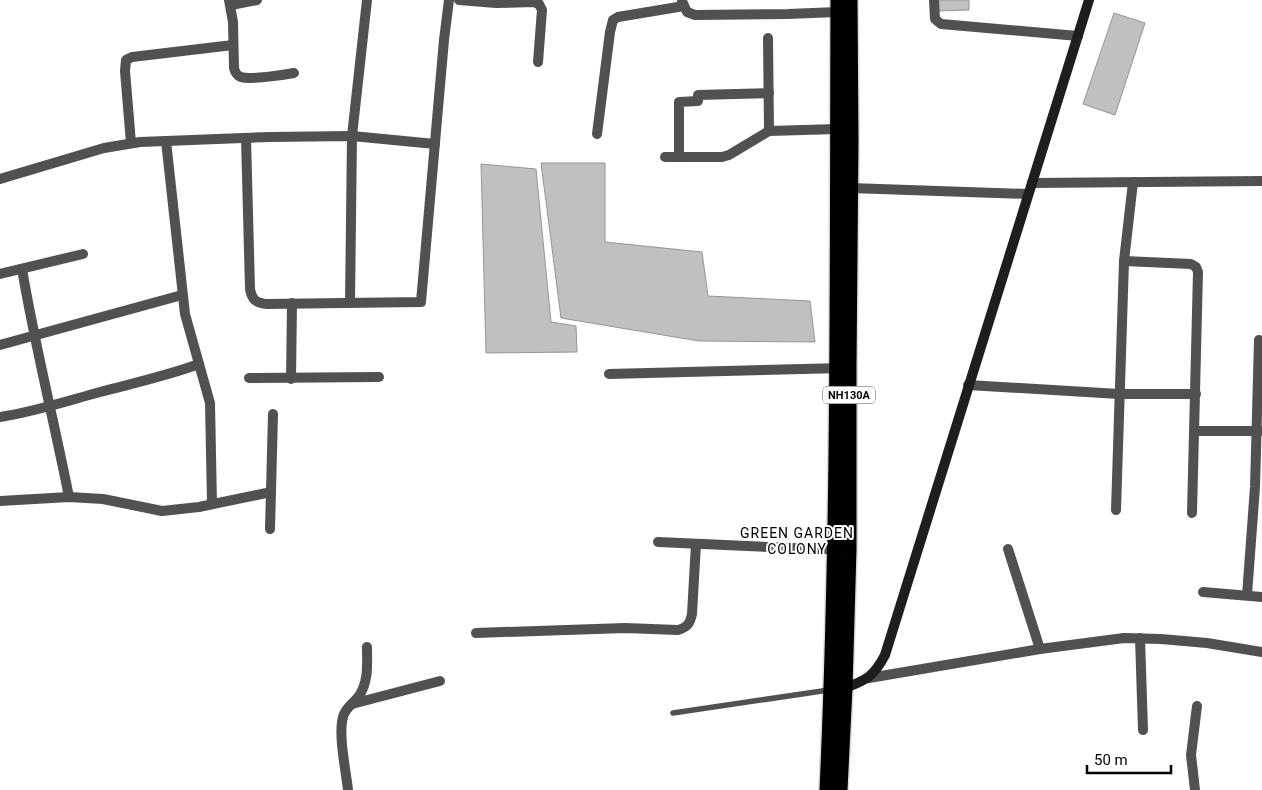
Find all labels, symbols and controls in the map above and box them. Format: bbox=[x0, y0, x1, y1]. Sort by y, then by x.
road number: NH130A bbox=[823, 386, 875, 404]
district label: GREEN GARDEN COLONY bbox=[740, 525, 854, 557]
scale bar bbox=[1087, 742, 1171, 774]
text: 50 m bbox=[1094, 751, 1128, 769]

